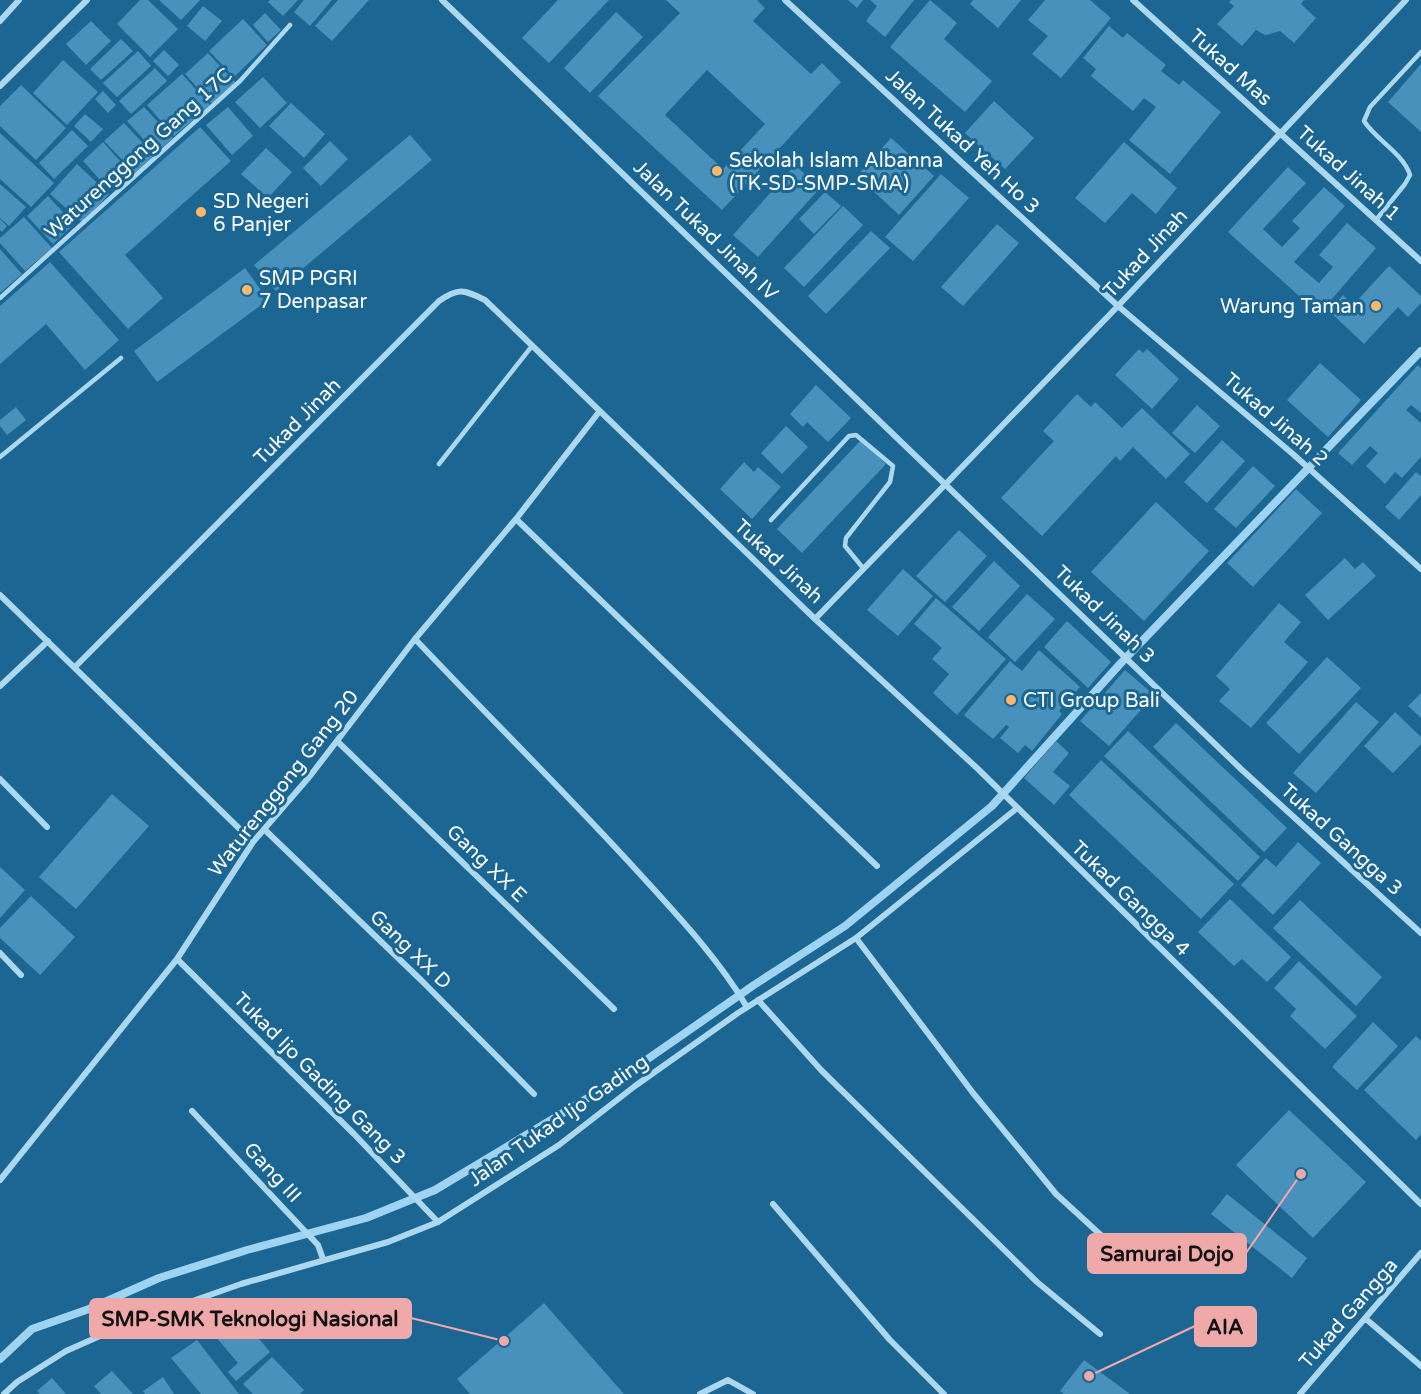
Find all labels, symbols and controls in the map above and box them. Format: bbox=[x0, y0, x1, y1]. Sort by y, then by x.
street label: Tukad Mas bbox=[1184, 24, 1277, 111]
street label: Waturenggong Gang 17C bbox=[40, 63, 237, 244]
street label: Jalan Tukad Yeh Ho 3 bbox=[880, 64, 1044, 219]
street label: Tukad Jinah 1 bbox=[1292, 121, 1405, 226]
place label: Sekolah Islam Albanna (TK-SD-SMP-SMA) bbox=[729, 149, 943, 196]
street label: Jalan Tukad Jinah IV bbox=[628, 155, 783, 306]
marker: Sekolah Islam Albanna (TK-SD-SMP-SMA) bbox=[710, 164, 724, 178]
place label: SD Negeri 6 Panjer bbox=[213, 190, 309, 237]
street label: Tukad Jinah bbox=[1098, 204, 1193, 303]
marker: SD Negeri 6 Panjer bbox=[194, 205, 208, 219]
place label: SMP PGRI 7 Denpasar bbox=[259, 267, 368, 314]
marker: SMP PGRI 7 Denpasar bbox=[240, 283, 254, 297]
place label: Warung Taman bbox=[1220, 295, 1364, 319]
marker: Warung Taman bbox=[1369, 299, 1383, 313]
street label: Tukad Jinah 2 bbox=[1218, 368, 1332, 472]
street label: Tukad Jinah bbox=[249, 373, 346, 470]
street label: Tukad Jinah bbox=[729, 514, 828, 609]
street label: Tukad Jinah 3 bbox=[1049, 561, 1160, 669]
street label: Waturenggong Gang 20 bbox=[204, 686, 364, 882]
place label: CTI Group Bali bbox=[1023, 689, 1160, 713]
marker: CTI Group Bali bbox=[1004, 693, 1018, 707]
street label: Tukad Gangga 3 bbox=[1275, 779, 1407, 901]
street label: Gang XX E bbox=[441, 820, 531, 908]
street label: Tukad Gangga 4 bbox=[1066, 836, 1195, 961]
street label: Gang XX D bbox=[365, 905, 456, 994]
street label: Tukad Ijo Gading Gang 3 bbox=[228, 988, 410, 1170]
street label: Jalan Tukad Ijo Gading bbox=[464, 1050, 653, 1192]
street label: Gang III bbox=[238, 1138, 306, 1208]
callout: Samurai Dojo bbox=[1088, 1234, 1246, 1273]
text: Samurai Dojo bbox=[1100, 1242, 1234, 1267]
street label: Tukad Gangga bbox=[1294, 1254, 1403, 1374]
callout: SMP-SMK Teknologi Nasional bbox=[90, 1299, 411, 1338]
text: SMP-SMK Teknologi Nasional bbox=[101, 1307, 399, 1332]
callout: AIA bbox=[1195, 1307, 1256, 1346]
text: AIA bbox=[1206, 1315, 1244, 1340]

